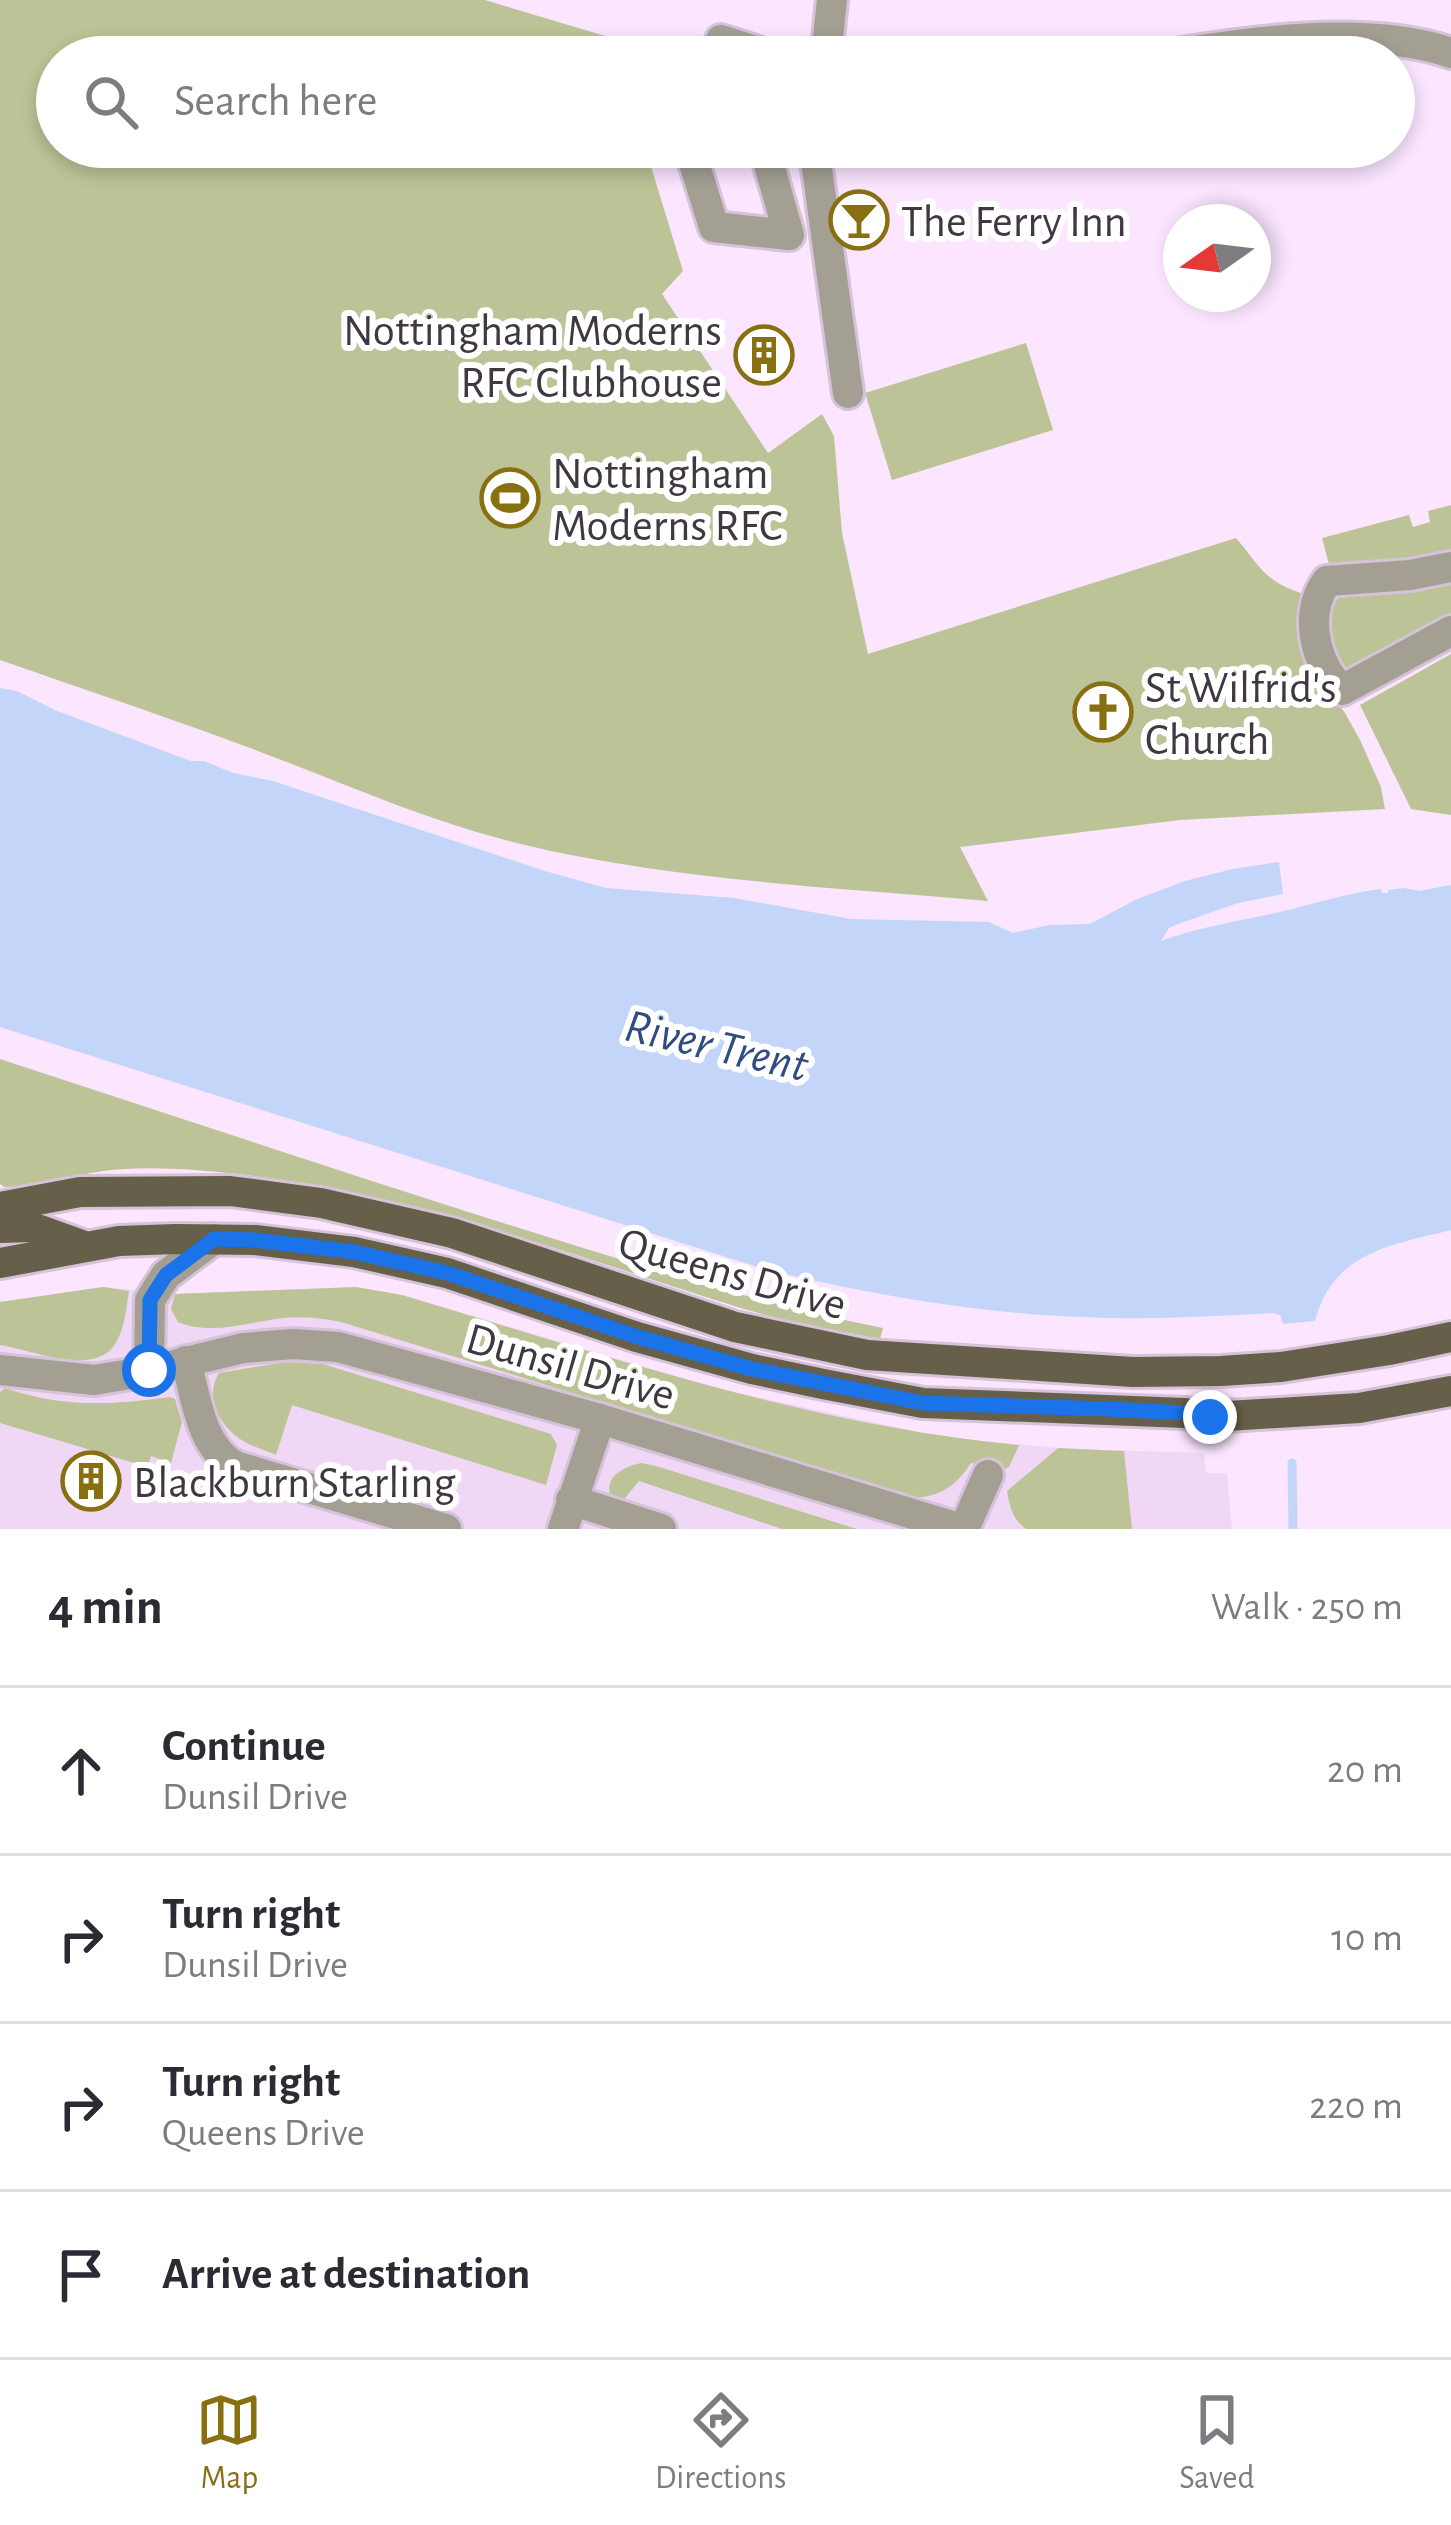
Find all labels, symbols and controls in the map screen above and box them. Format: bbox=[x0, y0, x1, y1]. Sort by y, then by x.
search box bbox=[36, 36, 1415, 168]
icon: search bbox=[78, 69, 144, 135]
text: Search here bbox=[174, 79, 377, 124]
bar icon: The Ferry Inn bbox=[828, 189, 890, 251]
place label: The Ferry Inn bbox=[901, 200, 1127, 245]
north arrow bbox=[1163, 204, 1271, 312]
place label: Nottingham Moderns RFC Clubhouse bbox=[343, 309, 722, 406]
building icon: Nottingham Moderns RFC Clubhouse bbox=[733, 324, 795, 386]
place label: Nottingham Moderns RFC bbox=[552, 452, 782, 549]
sports icon: Nottingham Moderns RFC bbox=[479, 467, 541, 529]
place label: St Wilfrid's Church bbox=[1145, 666, 1337, 763]
church icon: St Wilfrid's Church bbox=[1072, 681, 1134, 743]
water label: River Trent bbox=[620, 1003, 813, 1091]
street label: Queens Drive bbox=[614, 1221, 851, 1328]
street label: Dunsil Drive bbox=[461, 1316, 680, 1419]
route start bbox=[122, 1343, 176, 1397]
route end bbox=[1183, 1390, 1237, 1444]
building icon: Blackburn Starling bbox=[60, 1450, 122, 1512]
place label: Blackburn Starling bbox=[133, 1461, 455, 1506]
text: 4 min bbox=[48, 1582, 163, 1633]
text: Walk · 250 m bbox=[1211, 1588, 1403, 1627]
text: Continue bbox=[162, 1724, 326, 1769]
icon: ahead bbox=[48, 1738, 114, 1804]
text: 20 m bbox=[1327, 1751, 1403, 1790]
text: Dunsil Drive bbox=[162, 1778, 348, 1817]
text: Turn right bbox=[162, 1892, 340, 1937]
icon: right bbox=[48, 1906, 114, 1972]
text: 10 m bbox=[1331, 1919, 1403, 1958]
text: Dunsil Drive bbox=[162, 1946, 348, 1985]
text: Turn right bbox=[162, 2060, 340, 2105]
icon: right bbox=[48, 2074, 114, 2140]
text: 220 m bbox=[1309, 2087, 1403, 2126]
text: Queens Drive bbox=[162, 2114, 365, 2153]
icon: arrive bbox=[48, 2242, 114, 2308]
text: Arrive at destination bbox=[162, 2252, 530, 2297]
tab: Map bbox=[196, 2387, 262, 2499]
tab: Directions bbox=[655, 2387, 786, 2499]
tab: Saved bbox=[1179, 2387, 1255, 2499]

